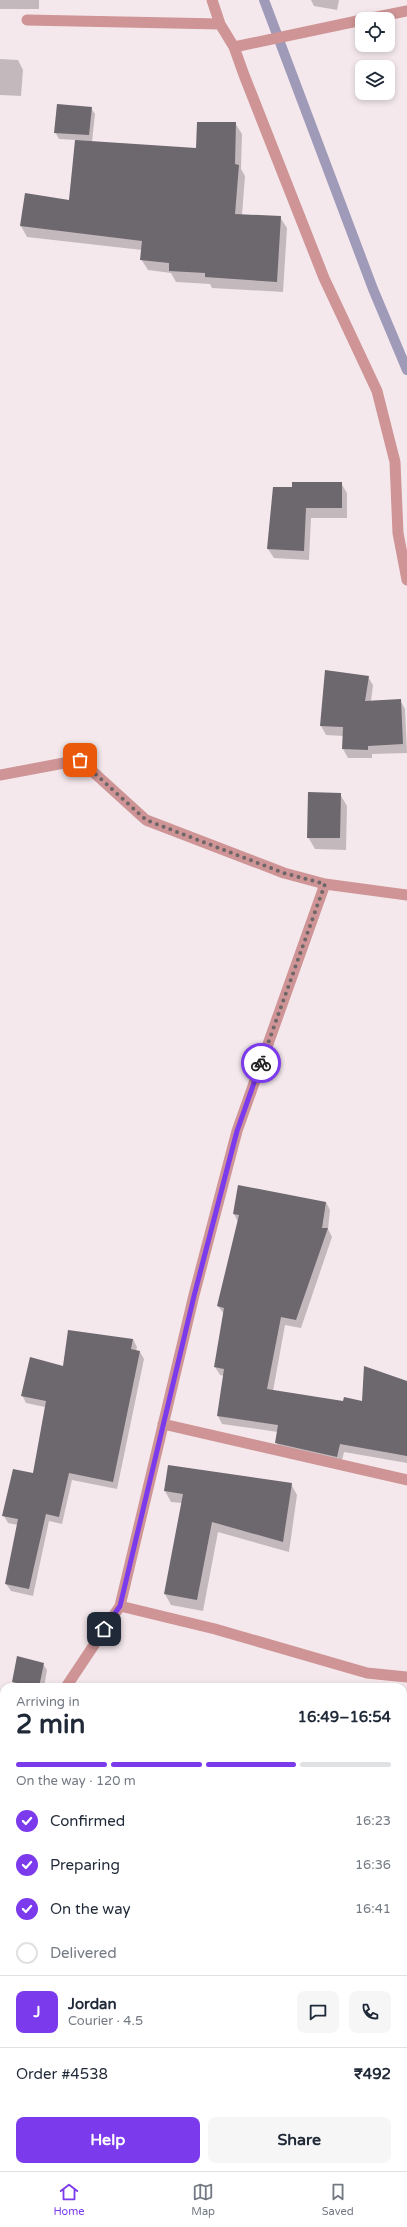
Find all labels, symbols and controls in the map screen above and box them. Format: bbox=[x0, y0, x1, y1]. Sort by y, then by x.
map controls bbox=[355, 12, 395, 100]
button: locate bbox=[355, 12, 395, 52]
button: layers bbox=[355, 60, 395, 100]
pin bbox=[63, 743, 97, 777]
icon: bag bbox=[69, 749, 91, 771]
courier bbox=[241, 1043, 281, 1083]
icon: bike bbox=[250, 1052, 272, 1074]
pin bbox=[87, 1612, 121, 1646]
icon: home bbox=[93, 1618, 115, 1640]
text: Arriving in bbox=[16, 1694, 80, 1710]
text: 16:49–16:54 bbox=[298, 1708, 391, 1726]
text: 2 min bbox=[16, 1709, 85, 1740]
text: On the way · 120 m bbox=[16, 1773, 136, 1789]
icon: check bbox=[16, 1810, 38, 1832]
text: Confirmed bbox=[50, 1812, 125, 1830]
text: 16:23 bbox=[355, 1813, 391, 1829]
icon: check bbox=[16, 1854, 38, 1876]
text: Preparing bbox=[50, 1856, 120, 1874]
text: 16:36 bbox=[355, 1857, 391, 1873]
icon: check bbox=[16, 1898, 38, 1920]
text: On the way bbox=[50, 1900, 130, 1918]
text: 16:41 bbox=[355, 1901, 391, 1917]
text: Delivered bbox=[50, 1944, 117, 1962]
button: chat bbox=[297, 1991, 339, 2033]
button: phone bbox=[349, 1991, 391, 2033]
text: Jordan bbox=[68, 1995, 117, 2013]
text: J bbox=[34, 2003, 41, 2021]
text: Courier · 4.5 bbox=[68, 2013, 143, 2029]
text: Order #4538 bbox=[16, 2065, 108, 2083]
text: ₹492 bbox=[354, 2065, 391, 2083]
button: Help bbox=[16, 2117, 200, 2163]
button: Share bbox=[208, 2117, 391, 2163]
tab: Home bbox=[53, 2181, 85, 2218]
tab: Map bbox=[191, 2181, 215, 2218]
tab: Saved bbox=[322, 2181, 354, 2218]

